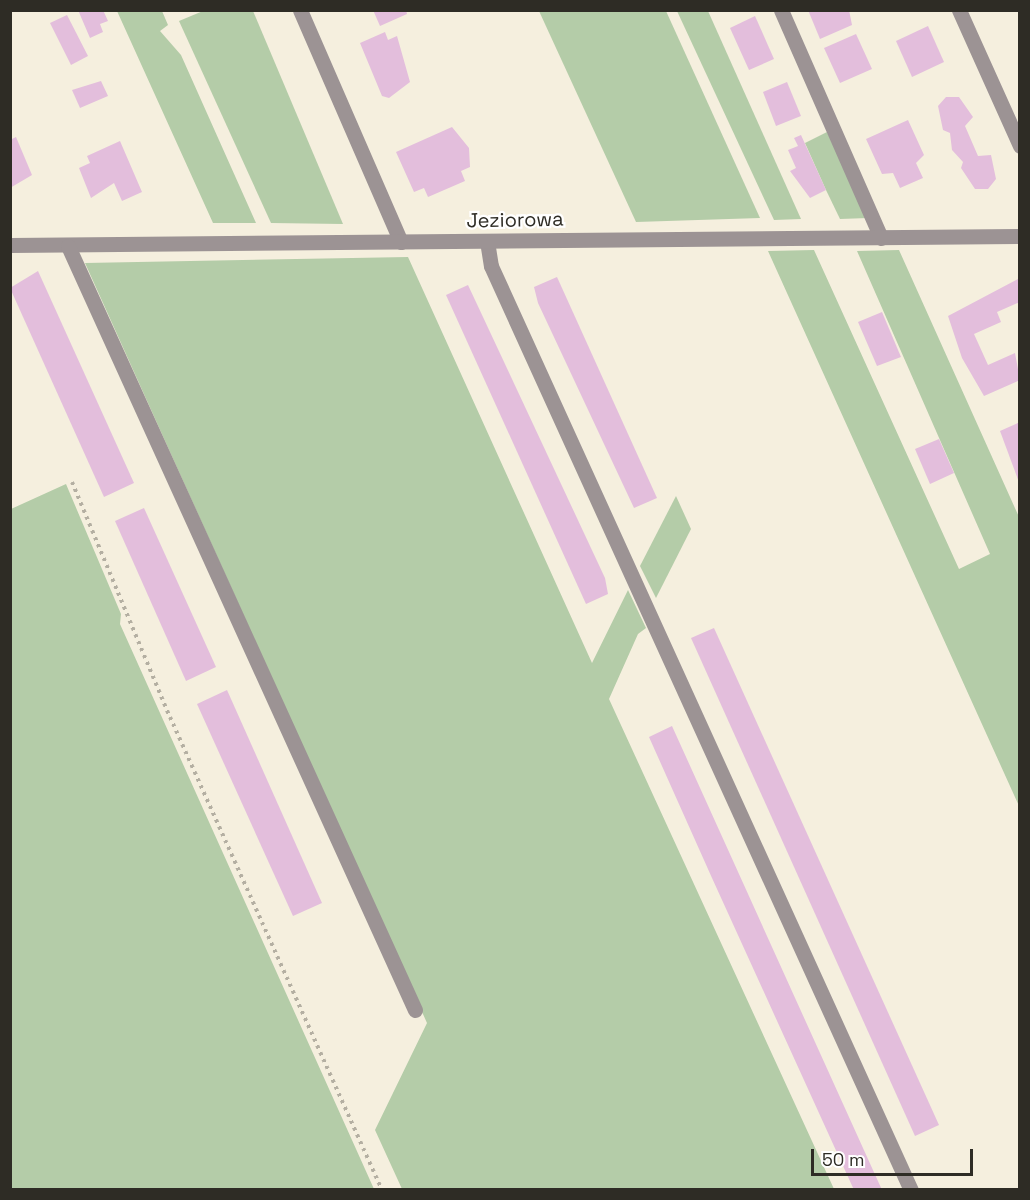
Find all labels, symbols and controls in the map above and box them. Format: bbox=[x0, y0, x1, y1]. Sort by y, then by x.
street label: Jeziorowa bbox=[466, 207, 564, 233]
scale bar bbox=[814, 1137, 976, 1175]
text: 50 m bbox=[822, 1148, 864, 1171]

